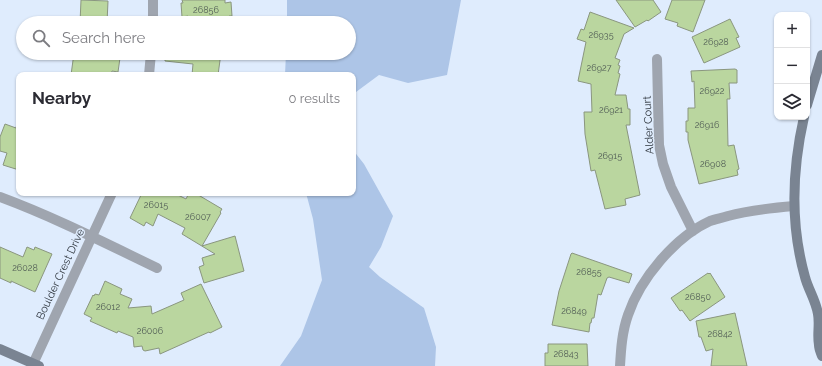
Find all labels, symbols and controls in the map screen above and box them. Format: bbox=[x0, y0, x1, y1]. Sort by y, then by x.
house number: 26856 bbox=[193, 5, 219, 15]
map controls bbox=[774, 12, 810, 120]
button: + bbox=[774, 12, 810, 48]
search box bbox=[16, 16, 356, 60]
icon: search bbox=[30, 27, 52, 49]
text: Search here bbox=[62, 29, 145, 47]
house number: 26935 bbox=[588, 30, 614, 40]
house number: 26928 bbox=[703, 37, 729, 47]
button: − bbox=[774, 48, 810, 84]
house number: 26927 bbox=[587, 63, 612, 73]
button: layers bbox=[774, 84, 810, 120]
house number: 26922 bbox=[700, 86, 725, 96]
text: Nearby bbox=[32, 88, 91, 108]
text: 0 results bbox=[289, 91, 340, 106]
street label: Alder Court bbox=[640, 95, 657, 154]
house number: 26921 bbox=[599, 105, 623, 115]
house number: 26916 bbox=[695, 120, 720, 130]
house number: 26915 bbox=[598, 151, 622, 161]
house number: 26908 bbox=[700, 159, 726, 169]
house number: 26015 bbox=[144, 200, 168, 210]
house number: 26007 bbox=[185, 212, 211, 222]
street label: Boulder Crest Drive bbox=[34, 226, 87, 322]
house number: 26028 bbox=[12, 263, 38, 273]
house number: 26855 bbox=[576, 267, 602, 277]
house number: 26850 bbox=[685, 292, 711, 302]
house number: 26012 bbox=[96, 302, 120, 312]
house number: 26849 bbox=[561, 306, 587, 316]
house number: 26006 bbox=[137, 326, 164, 336]
house number: 26842 bbox=[707, 329, 733, 339]
house number: 26843 bbox=[553, 349, 579, 359]

